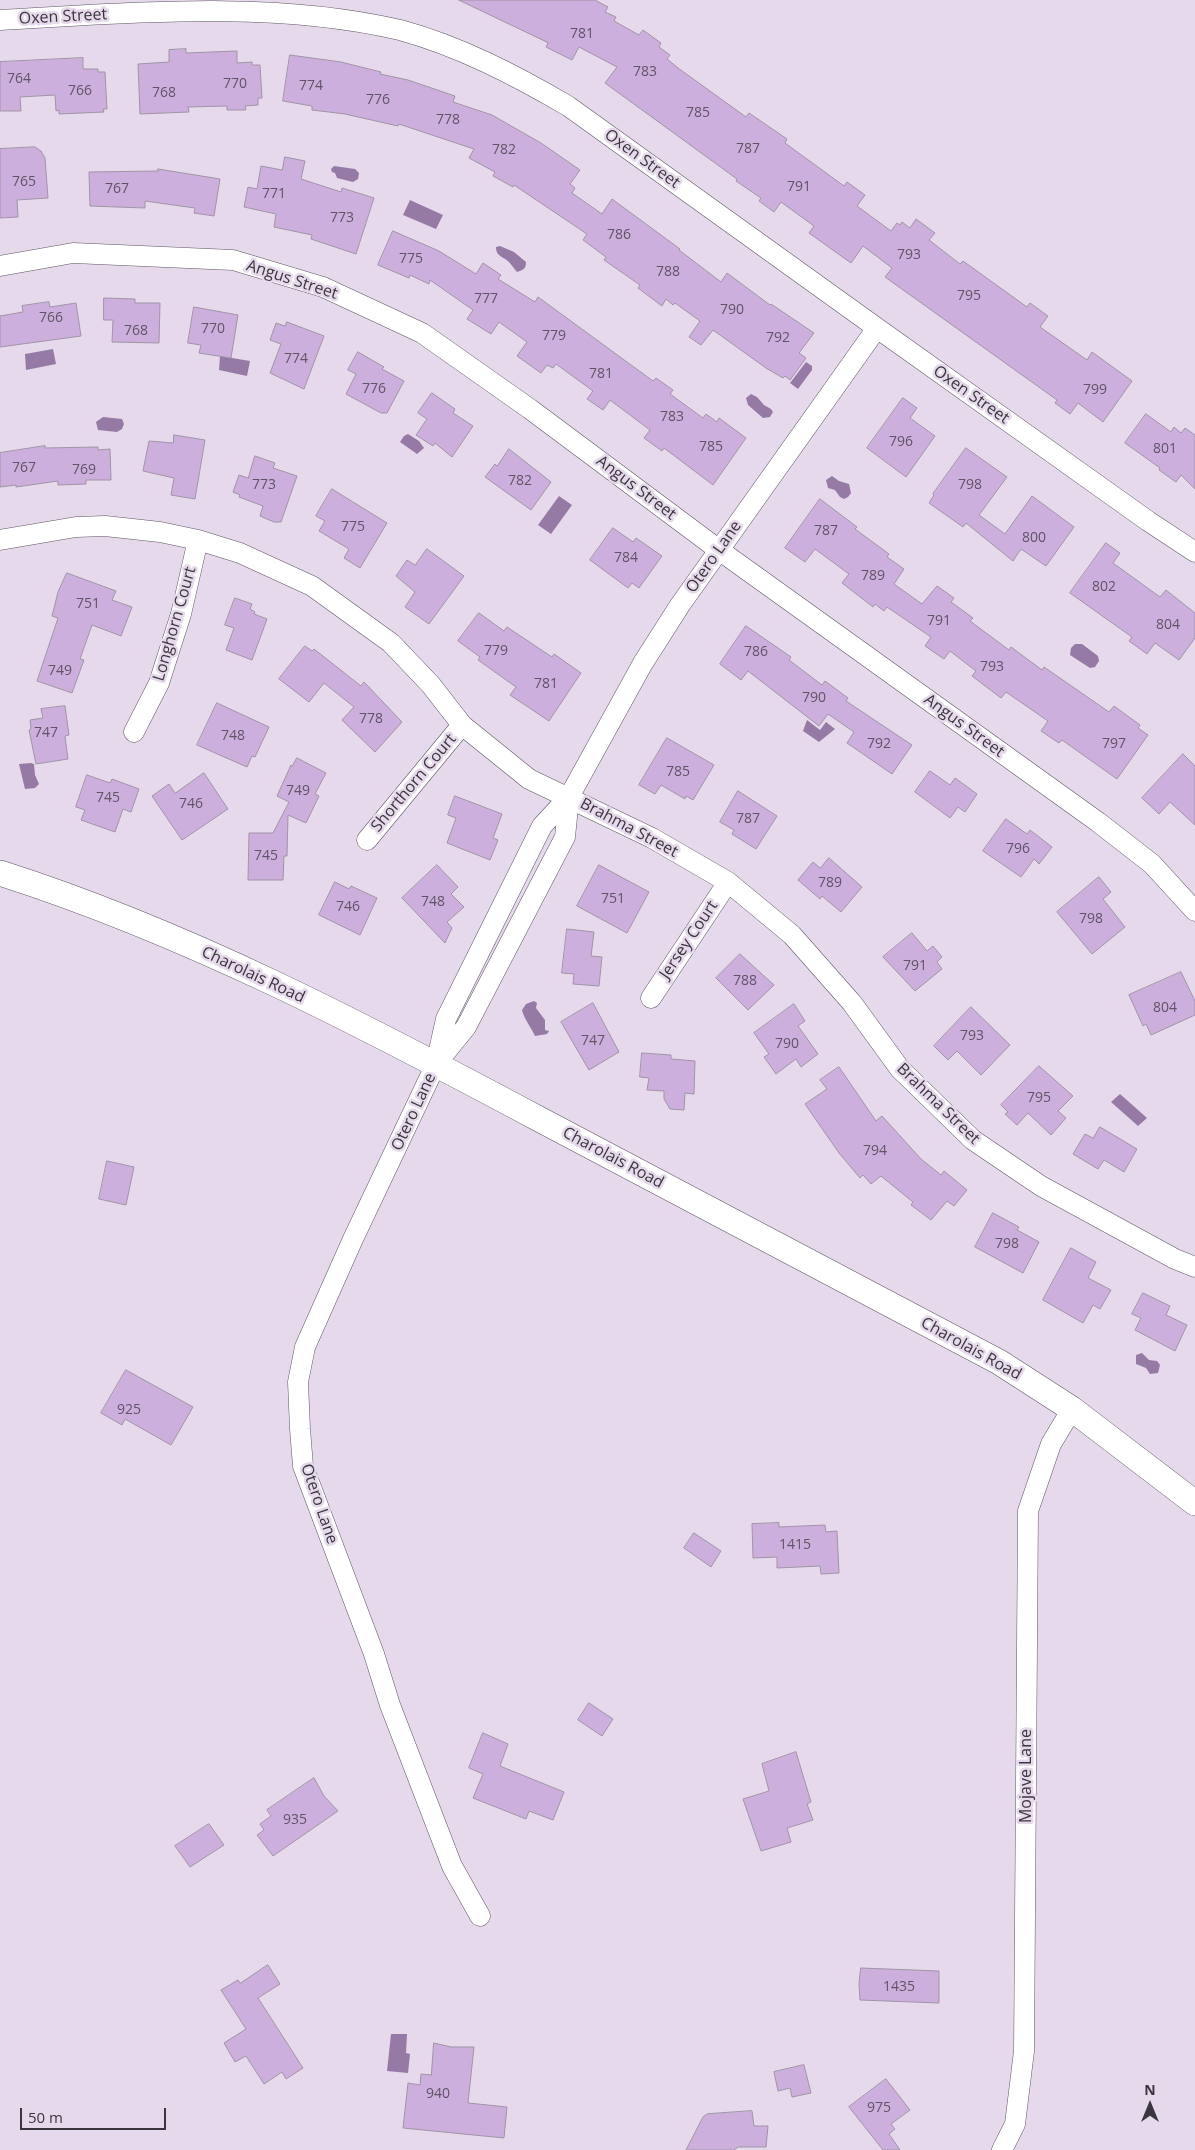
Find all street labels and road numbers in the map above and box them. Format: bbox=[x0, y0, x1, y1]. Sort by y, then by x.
street label: Oxen Street bbox=[18, 5, 108, 29]
street label: Oxen Street bbox=[601, 125, 683, 193]
street label: Angus Street bbox=[244, 256, 340, 304]
street label: Oxen Street bbox=[929, 362, 1013, 428]
street label: Angus Street bbox=[592, 452, 680, 524]
street label: Otero Lane bbox=[682, 517, 746, 597]
street label: Longhorn Court bbox=[149, 565, 201, 683]
street label: Angus Street bbox=[920, 690, 1008, 762]
street label: Shorthorn Court bbox=[367, 730, 461, 836]
street label: Brahma Street bbox=[577, 794, 681, 862]
street label: Jersey Court bbox=[656, 897, 722, 983]
street label: Charolais Road bbox=[198, 943, 308, 1007]
street label: Brahma Street bbox=[892, 1060, 984, 1148]
street label: Otero Lane bbox=[388, 1070, 440, 1154]
street label: Charolais Road bbox=[559, 1123, 667, 1193]
street label: Charolais Road bbox=[917, 1313, 1025, 1385]
street label: Otero Lane bbox=[296, 1461, 342, 1547]
street label: Mojave Lane bbox=[1016, 1729, 1036, 1823]

